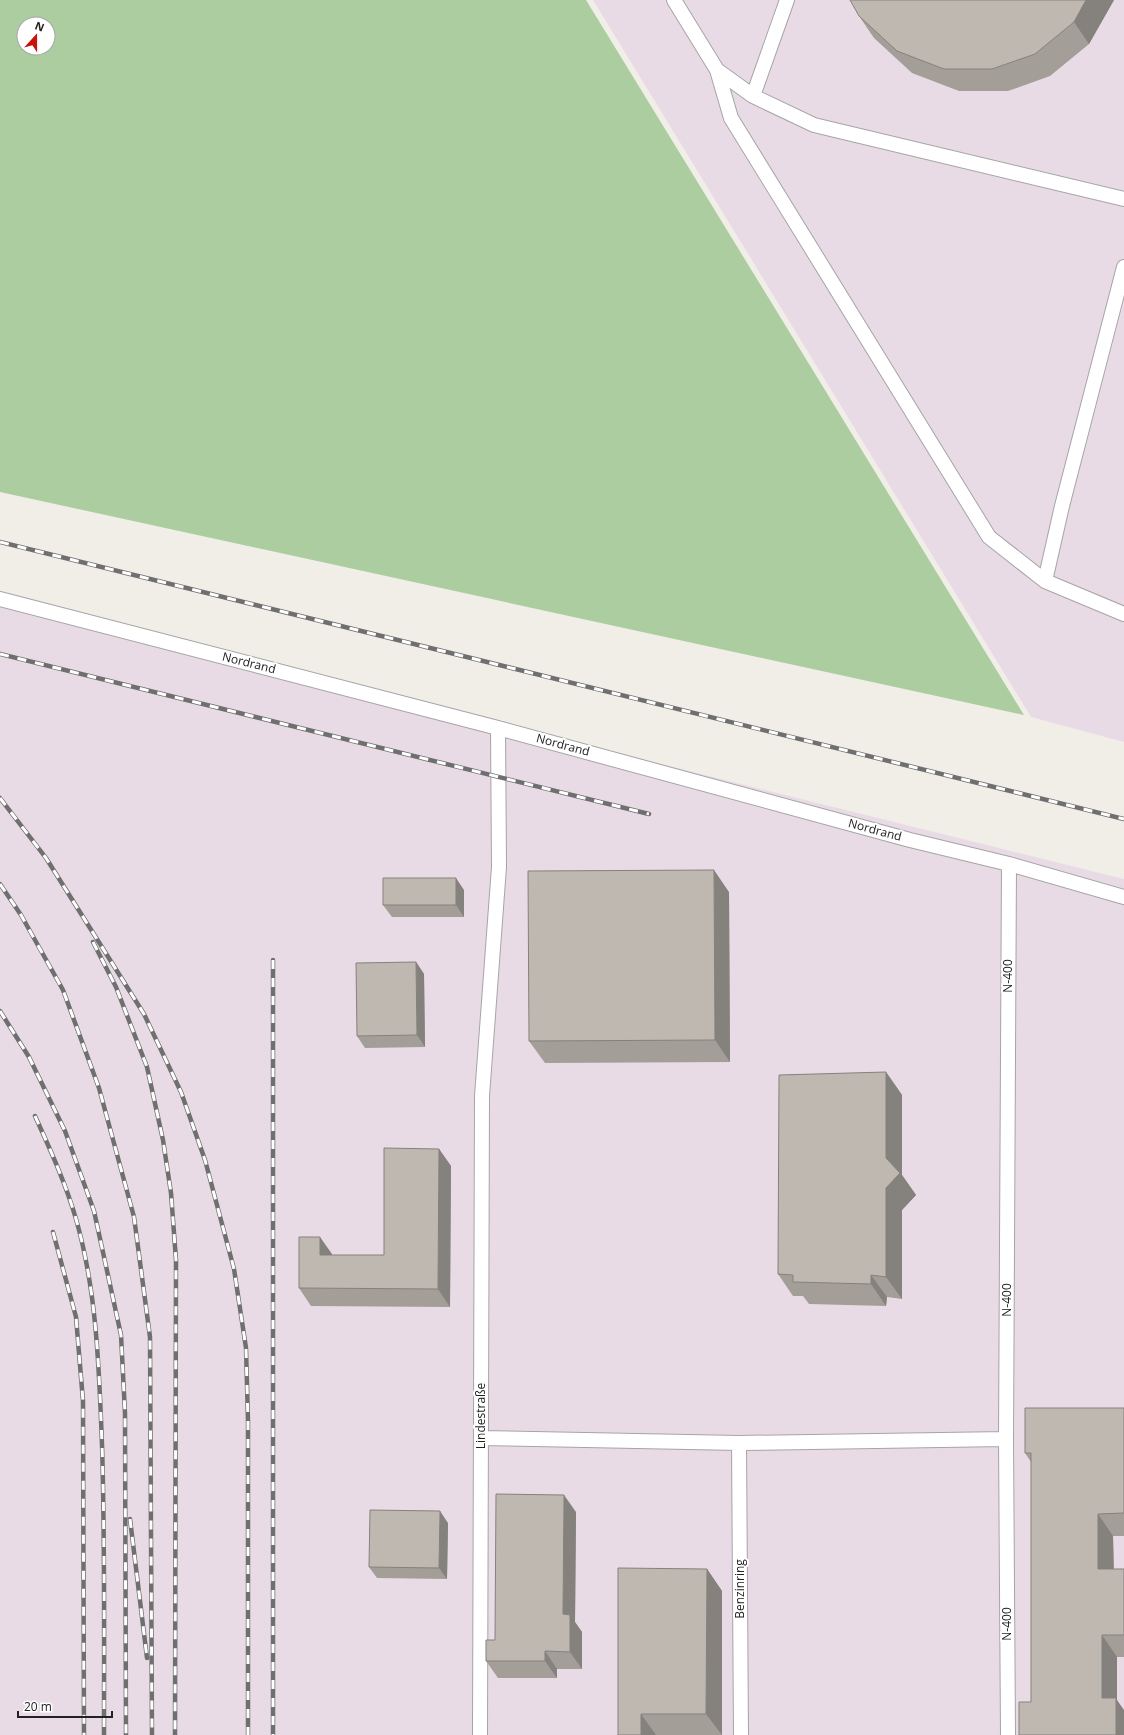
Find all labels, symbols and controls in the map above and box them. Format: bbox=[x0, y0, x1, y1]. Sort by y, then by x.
north arrow bbox=[16, 16, 56, 56]
text: N bbox=[33, 18, 47, 35]
street label: Nordrand bbox=[220, 648, 278, 677]
street label: Nordrand bbox=[534, 729, 592, 760]
street label: Nordrand bbox=[846, 814, 904, 845]
street label: N-400 bbox=[999, 959, 1016, 993]
street label: N-400 bbox=[998, 1283, 1015, 1317]
street label: Lindestraße bbox=[472, 1382, 489, 1449]
street label: Benzinring bbox=[731, 1559, 748, 1619]
street label: N-400 bbox=[998, 1607, 1015, 1641]
scale bar bbox=[18, 1693, 112, 1719]
text: 20 m bbox=[24, 1698, 52, 1715]

